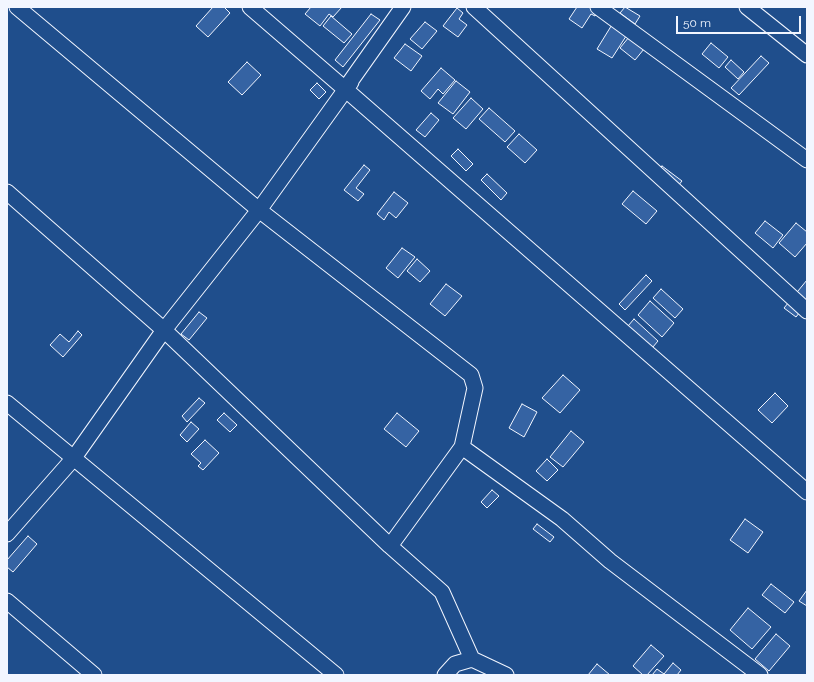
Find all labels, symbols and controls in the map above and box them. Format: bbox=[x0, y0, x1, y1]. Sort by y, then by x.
scale bar bbox=[678, 8, 803, 34]
text: 50 m bbox=[683, 16, 711, 30]

